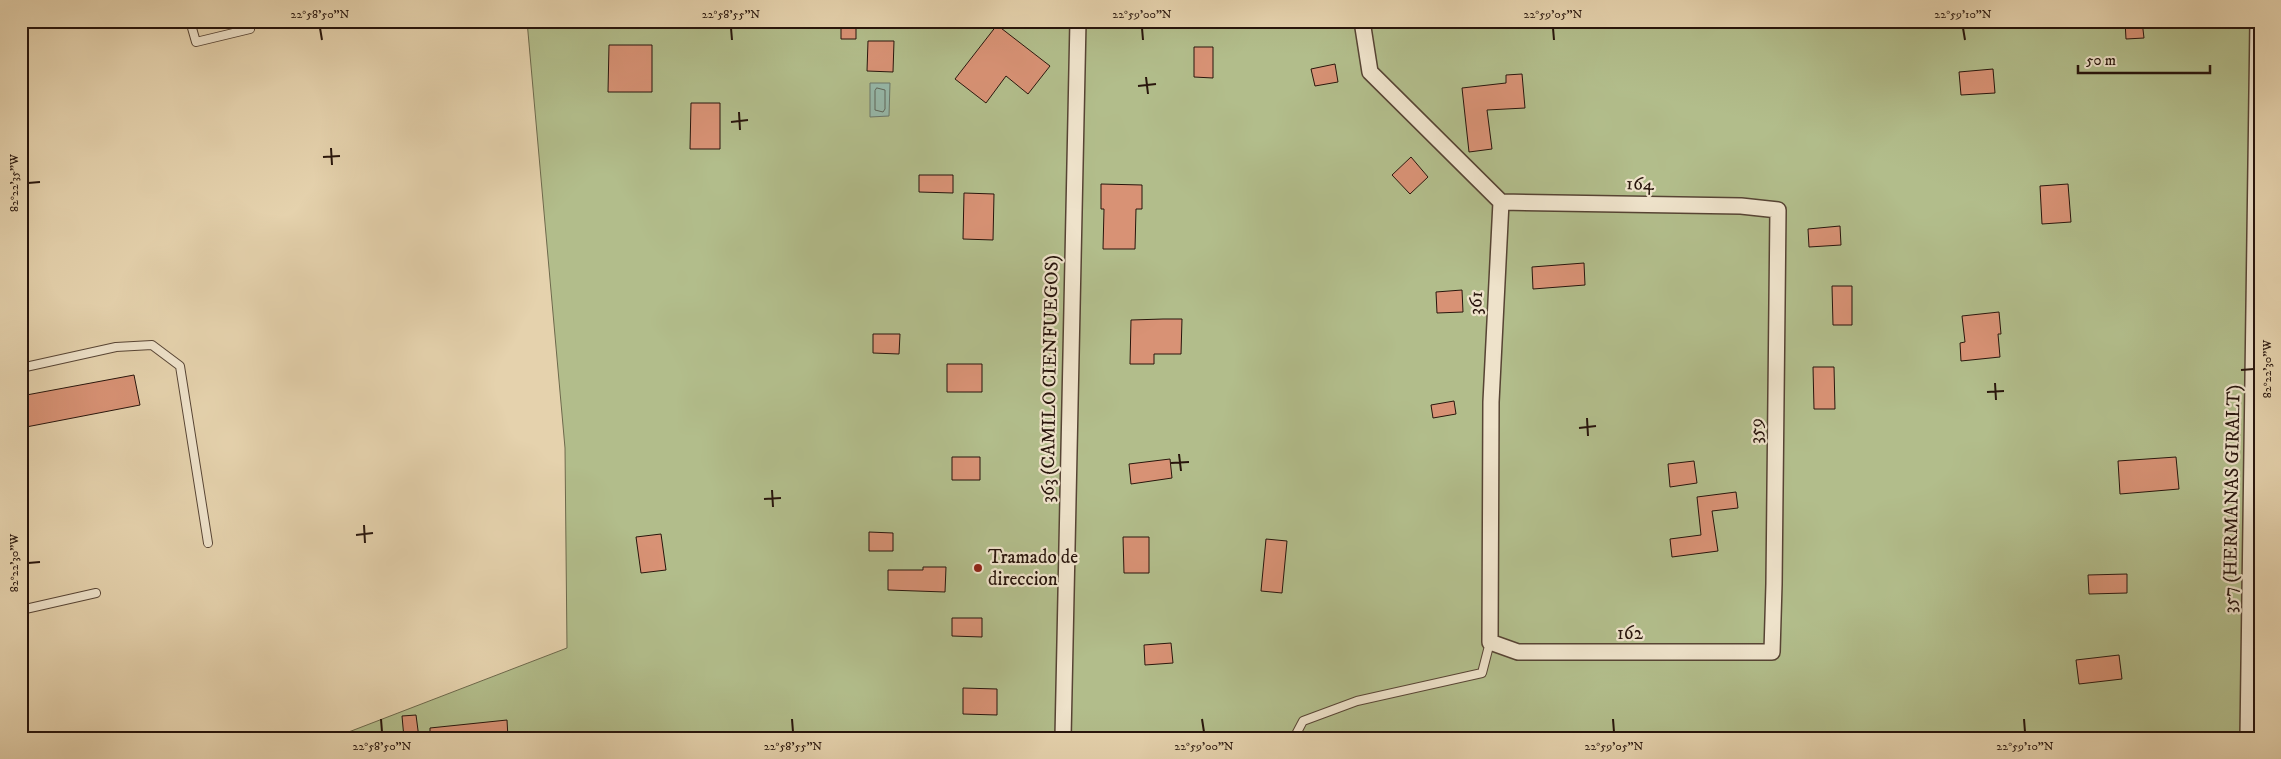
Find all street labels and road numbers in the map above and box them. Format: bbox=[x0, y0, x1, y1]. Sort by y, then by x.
street label: 164 bbox=[1626, 172, 1655, 196]
street label: 363 (CAMILO CIENFUEGOS) bbox=[1036, 255, 1064, 503]
street label: 361 bbox=[1464, 290, 1488, 316]
street label: 357 (HERMANAS GIRALT) bbox=[2219, 384, 2245, 614]
street label: 359 bbox=[1744, 418, 1768, 444]
street label: 162 bbox=[1617, 622, 1644, 645]

